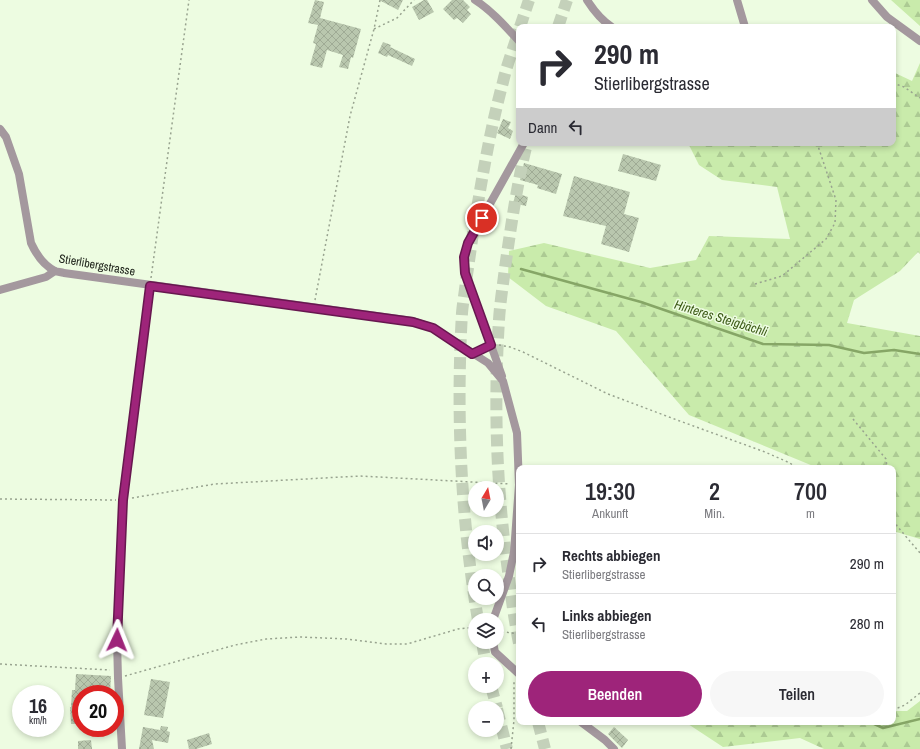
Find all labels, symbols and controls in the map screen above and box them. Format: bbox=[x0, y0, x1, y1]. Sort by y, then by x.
text: 290 m bbox=[594, 35, 659, 73]
icon: right bbox=[528, 40, 580, 92]
text: Stierlibergstrasse bbox=[594, 71, 710, 96]
icon: left bbox=[565, 116, 587, 138]
text: Dann bbox=[528, 117, 557, 138]
pin bbox=[465, 201, 499, 235]
icon: arrive bbox=[471, 207, 493, 229]
street label: Stierlibergstrasse bbox=[58, 250, 136, 280]
water label: Hinteres Steigbächli bbox=[672, 296, 770, 340]
text: 19:30 bbox=[585, 475, 635, 507]
text: 2 bbox=[709, 475, 720, 507]
text: 700 bbox=[794, 475, 827, 507]
north arrow bbox=[468, 481, 504, 517]
map controls bbox=[468, 481, 504, 737]
text: Ankunft bbox=[592, 505, 628, 522]
text: Min. bbox=[704, 505, 725, 522]
text: m bbox=[806, 505, 815, 522]
button: sound bbox=[468, 525, 504, 561]
text: Rechts abbiegen bbox=[562, 545, 660, 566]
icon: right bbox=[528, 553, 550, 575]
text: 290 m bbox=[850, 553, 884, 574]
text: Stierlibergstrasse bbox=[562, 566, 646, 583]
button: search bbox=[468, 569, 504, 605]
text: Links abbiegen bbox=[562, 605, 652, 626]
button: layers bbox=[468, 613, 504, 649]
icon: left bbox=[528, 613, 550, 635]
text: 280 m bbox=[850, 613, 884, 634]
position arrow bbox=[96, 619, 138, 661]
text: Stierlibergstrasse bbox=[562, 626, 646, 643]
button: + bbox=[468, 657, 504, 693]
button: Beenden bbox=[528, 671, 702, 717]
button: Teilen bbox=[710, 671, 884, 717]
speed limit sign: 20 bbox=[72, 685, 124, 737]
text: 16 bbox=[29, 692, 47, 719]
button: − bbox=[468, 701, 504, 737]
text: km/h bbox=[29, 714, 47, 727]

